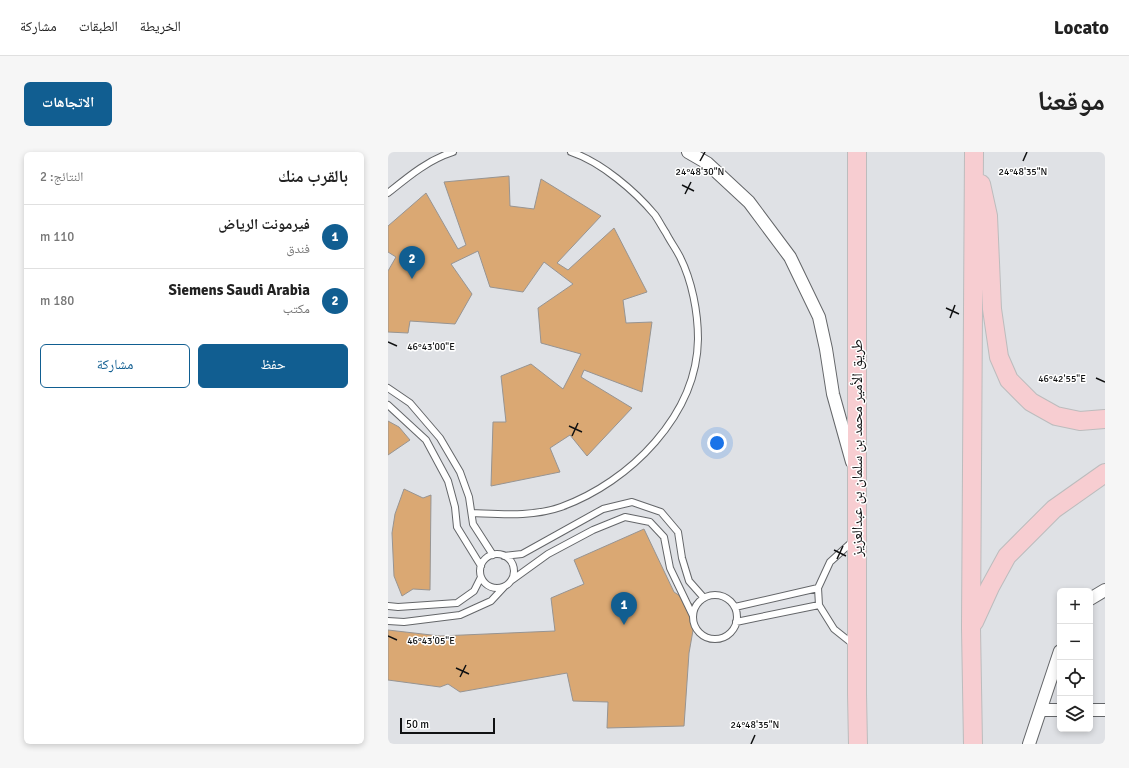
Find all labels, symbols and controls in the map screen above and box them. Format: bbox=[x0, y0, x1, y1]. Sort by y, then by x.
text: Locato bbox=[1054, 16, 1109, 40]
text: مشاركة bbox=[20, 18, 57, 35]
text: الطبقات bbox=[79, 18, 118, 35]
text: الخريطة bbox=[140, 18, 181, 35]
button: الاتجاهات bbox=[24, 82, 112, 126]
text: موقعنا bbox=[1037, 84, 1105, 118]
text: بالقرب منك bbox=[278, 166, 348, 187]
text: 24°48'30"N bbox=[676, 166, 724, 178]
text: 24°48'35"N bbox=[999, 166, 1047, 178]
text: النتائج: 2 bbox=[40, 169, 83, 185]
text: فيرمونت الرياض bbox=[218, 215, 310, 233]
text: 110 m bbox=[40, 229, 74, 245]
text: 1 bbox=[331, 229, 339, 245]
text: فندق bbox=[286, 241, 310, 257]
pin: 2 bbox=[399, 246, 425, 279]
text: Siemens Saudi Arabia bbox=[169, 281, 310, 299]
text: 180 m bbox=[40, 293, 74, 309]
text: 2 bbox=[331, 293, 339, 309]
text: مكتب bbox=[283, 301, 310, 317]
street label: طريق الأمير محمد بن سلمان بن عبدالعزيز bbox=[848, 339, 867, 558]
text: 46°43'00"E bbox=[407, 341, 455, 353]
button: مشاركة bbox=[40, 344, 190, 388]
button: حفظ bbox=[198, 344, 348, 388]
text: 46°42'55"E bbox=[1038, 373, 1086, 385]
your location bbox=[707, 433, 727, 453]
map controls bbox=[1057, 588, 1093, 732]
button: + bbox=[1057, 588, 1093, 624]
pin: 1 bbox=[611, 592, 637, 625]
button: − bbox=[1057, 624, 1093, 660]
text: 46°43'05"E bbox=[407, 635, 455, 647]
button: locate bbox=[1057, 660, 1093, 696]
button: layers bbox=[1057, 696, 1093, 732]
scale bar bbox=[400, 716, 495, 735]
text: 50 m bbox=[406, 718, 429, 731]
text: 24°48'35"N bbox=[731, 719, 779, 731]

